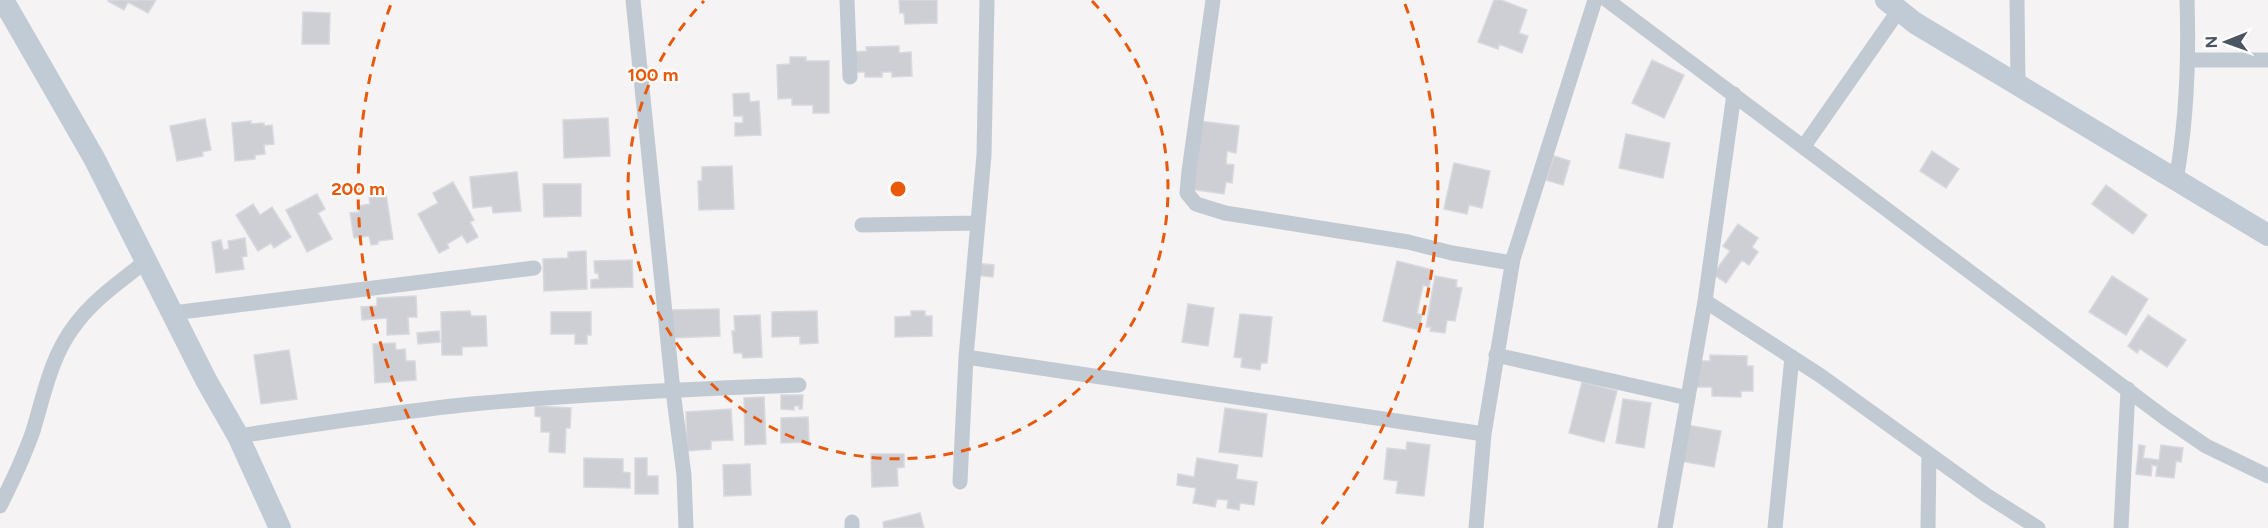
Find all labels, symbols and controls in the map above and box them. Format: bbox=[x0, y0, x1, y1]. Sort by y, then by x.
north arrow bbox=[2196, 12, 2256, 72]
text: N bbox=[2202, 36, 2221, 49]
text: 100 m bbox=[628, 64, 678, 86]
text: 200 m bbox=[331, 178, 385, 200]
centre of rings bbox=[888, 179, 908, 199]

